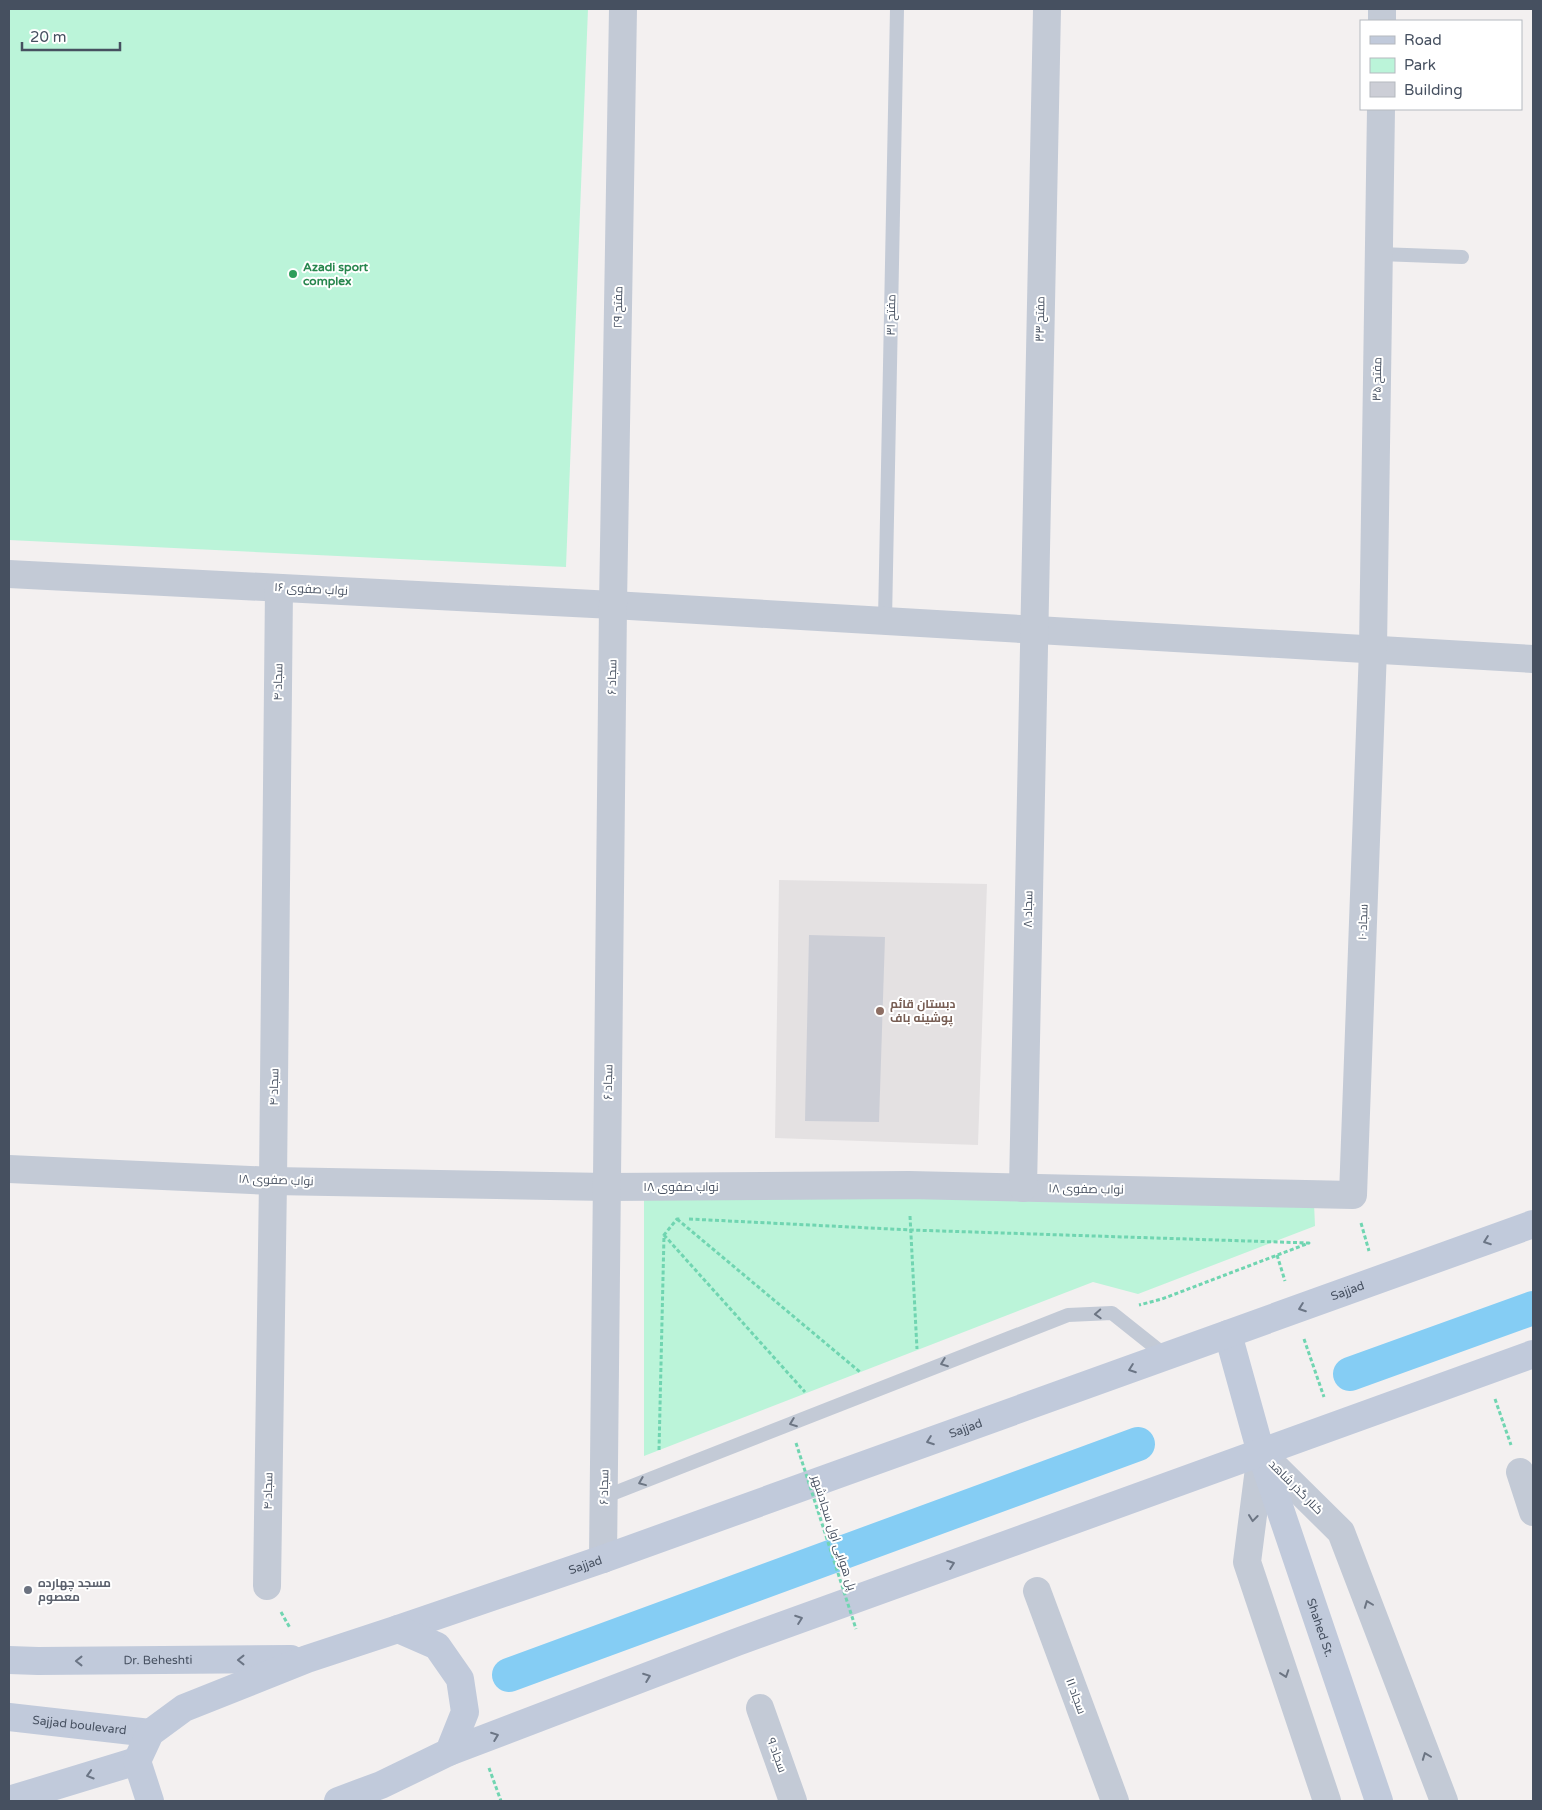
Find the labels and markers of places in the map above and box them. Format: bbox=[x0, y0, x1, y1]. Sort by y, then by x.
place label: Azadi sport complex bbox=[303, 260, 369, 289]
marker: Azadi sport complex bbox=[287, 268, 299, 280]
place label: دبستان قائم پوشینه باف bbox=[890, 997, 955, 1027]
marker: دبستان قائم پوشینه باف bbox=[874, 1005, 886, 1017]
place label: مسجد چهارده معصوم bbox=[38, 1576, 111, 1605]
marker: مسجد چهارده معصوم bbox=[22, 1584, 34, 1596]

